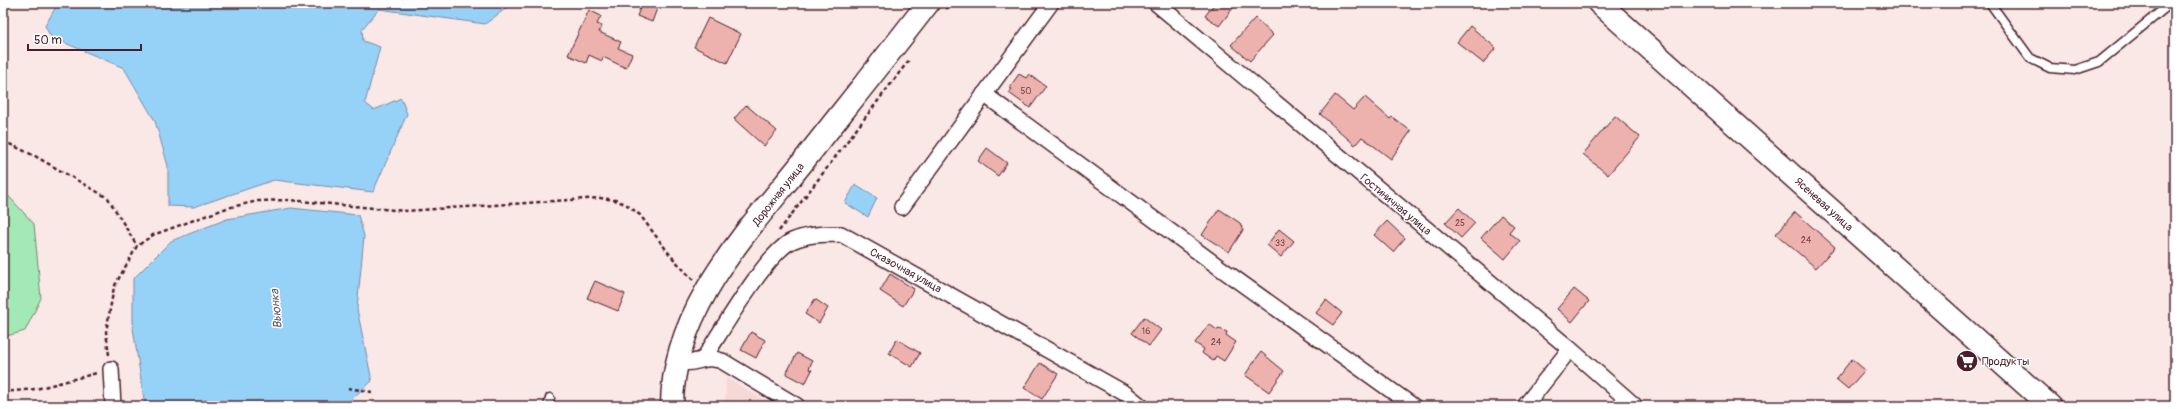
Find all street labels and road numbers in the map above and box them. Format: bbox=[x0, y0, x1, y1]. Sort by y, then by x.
street label: Дорожная улица bbox=[749, 160, 807, 229]
street label: Гостиничная улица bbox=[1358, 171, 1434, 238]
street label: Ясеневая улица bbox=[1792, 175, 1855, 234]
street label: Сказочная улица bbox=[868, 245, 944, 295]

